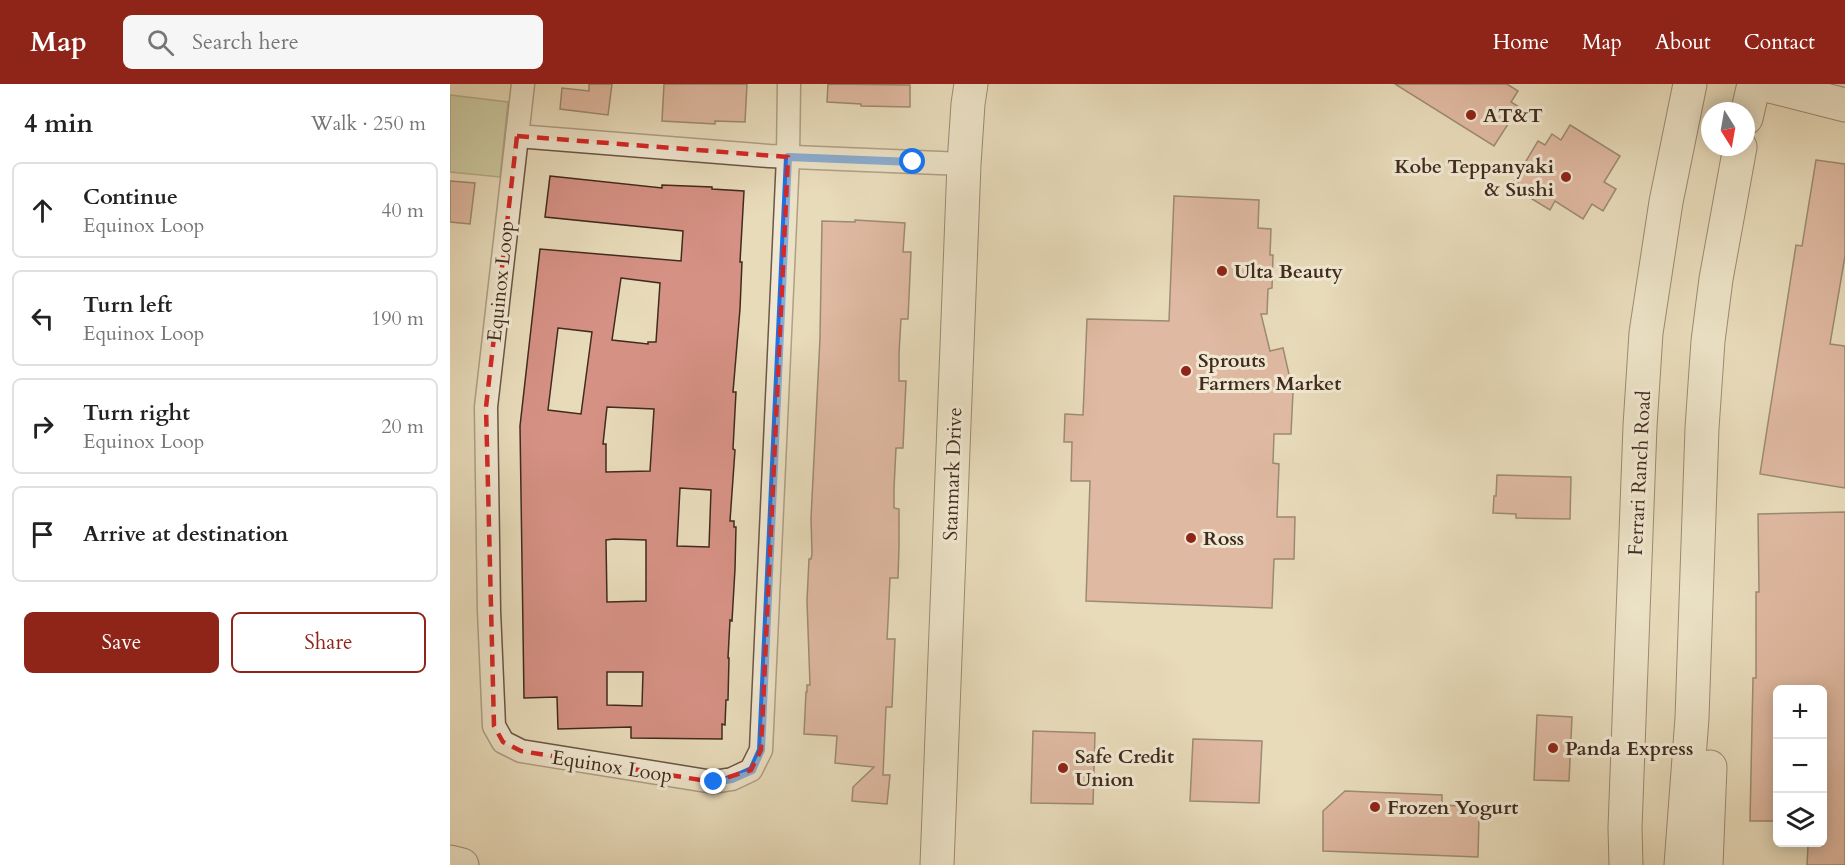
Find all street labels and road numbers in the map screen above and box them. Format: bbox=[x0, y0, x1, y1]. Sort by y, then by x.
street label: Equinox Loop bbox=[481, 219, 520, 343]
street label: Ferrari Ranch Road bbox=[1622, 389, 1657, 556]
street label: Stanmark Drive bbox=[937, 407, 968, 541]
street label: Equinox Loop bbox=[550, 744, 674, 789]

